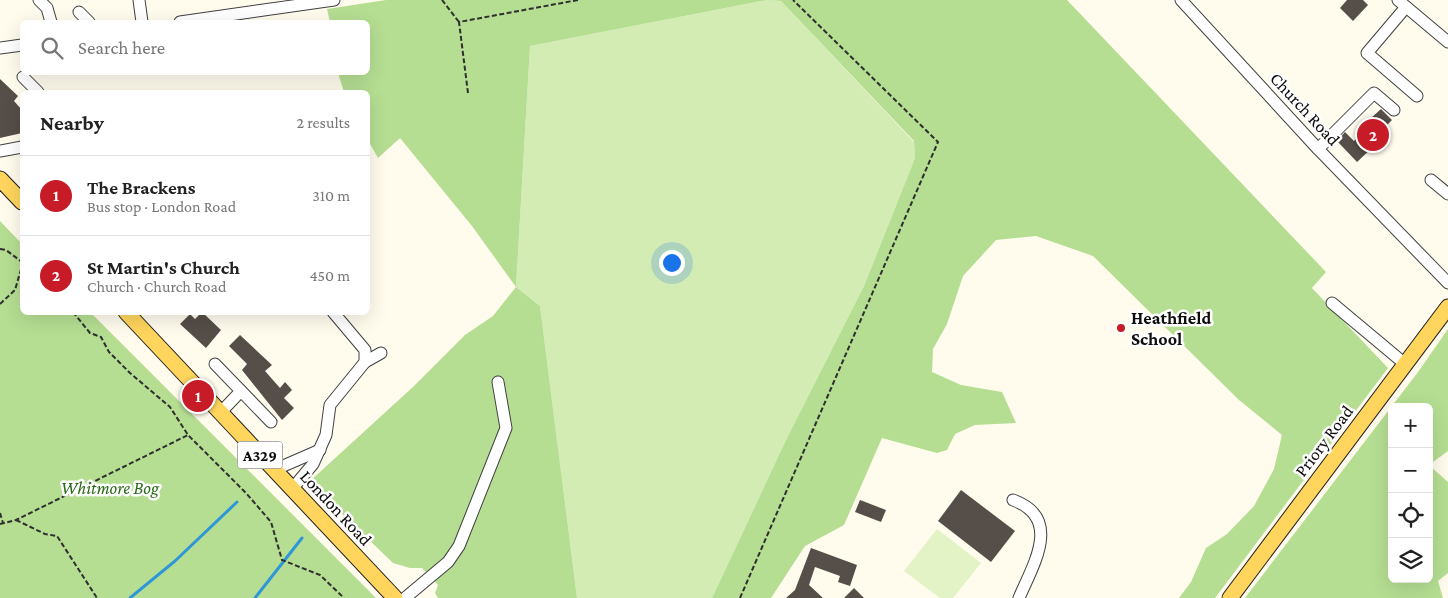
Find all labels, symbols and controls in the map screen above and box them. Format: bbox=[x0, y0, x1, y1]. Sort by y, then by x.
search box bbox=[20, 20, 370, 75]
icon: search bbox=[38, 34, 66, 62]
text: Search here bbox=[78, 37, 165, 58]
street label: Church Road bbox=[1266, 68, 1344, 150]
text: Nearby bbox=[40, 111, 104, 135]
text: 2 results bbox=[297, 114, 350, 131]
pin: 2 bbox=[1357, 116, 1389, 154]
text: The Brackens bbox=[87, 177, 195, 198]
text: 1 bbox=[53, 187, 59, 204]
text: 310 m bbox=[312, 187, 350, 204]
text: Bus stop · London Road bbox=[87, 198, 236, 215]
your location bbox=[659, 250, 685, 276]
text: St Martin's Church bbox=[87, 257, 240, 278]
text: 2 bbox=[52, 267, 60, 284]
text: 450 m bbox=[309, 267, 350, 284]
text: Church · Church Road bbox=[87, 278, 226, 295]
place label: Heathfield School bbox=[1131, 308, 1211, 349]
marker: Heathfield School bbox=[1115, 322, 1127, 334]
pin: 1 bbox=[182, 377, 214, 415]
street label: Priory Road bbox=[1291, 401, 1357, 480]
map controls bbox=[1388, 403, 1433, 583]
button: + bbox=[1388, 403, 1433, 448]
road number: A329 bbox=[238, 442, 282, 468]
button: − bbox=[1388, 448, 1433, 493]
street label: London Road bbox=[296, 466, 376, 550]
park label: Whitmore Bog bbox=[61, 478, 160, 498]
button: locate bbox=[1388, 493, 1433, 538]
button: layers bbox=[1388, 538, 1433, 583]

